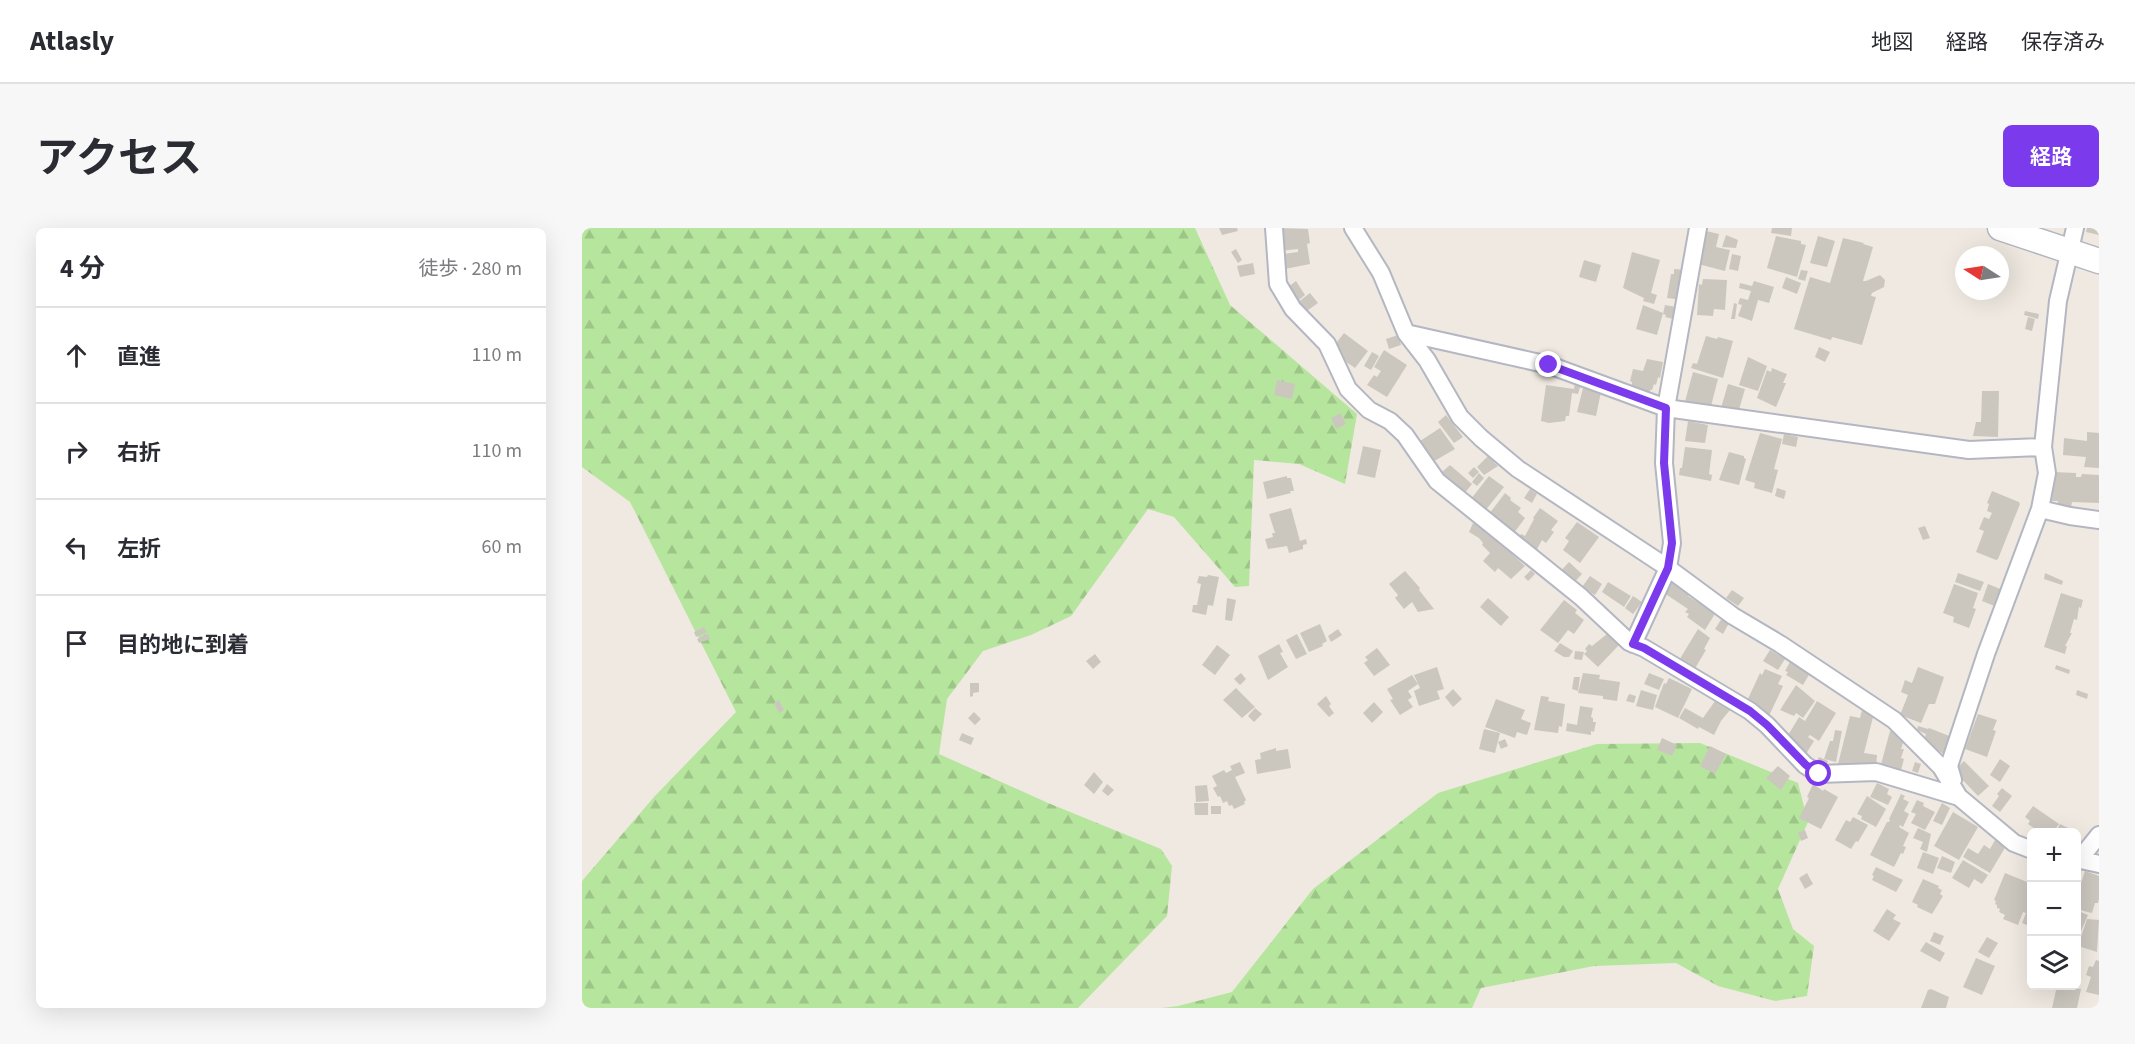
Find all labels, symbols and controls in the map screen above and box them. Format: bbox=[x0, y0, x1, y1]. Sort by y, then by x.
text: Atlasly bbox=[30, 21, 114, 61]
text: 地図 bbox=[1871, 27, 1913, 57]
text: 経路 bbox=[1946, 27, 1988, 57]
text: 保存済み bbox=[2021, 27, 2105, 57]
button: 経路 bbox=[2003, 125, 2099, 187]
text: アクセス bbox=[36, 129, 202, 189]
north arrow bbox=[1955, 246, 2009, 300]
text: 4 分 bbox=[60, 250, 105, 287]
text: 徒歩 · 280 m bbox=[419, 255, 522, 283]
icon: ahead bbox=[60, 339, 93, 372]
text: 直進 bbox=[117, 341, 161, 373]
text: 110 m bbox=[472, 341, 522, 369]
route end bbox=[1535, 351, 1561, 377]
icon: right bbox=[60, 435, 93, 468]
text: 右折 bbox=[117, 437, 161, 469]
text: 110 m bbox=[472, 437, 522, 465]
icon: left bbox=[60, 531, 93, 564]
text: 左折 bbox=[117, 533, 161, 565]
text: 60 m bbox=[482, 533, 522, 561]
icon: arrive bbox=[60, 627, 93, 660]
text: 目的地に到着 bbox=[117, 629, 249, 661]
route start bbox=[1805, 760, 1831, 786]
map controls bbox=[2027, 828, 2081, 990]
button: + bbox=[2027, 828, 2081, 882]
button: − bbox=[2027, 882, 2081, 936]
button: layers bbox=[2027, 936, 2081, 990]

